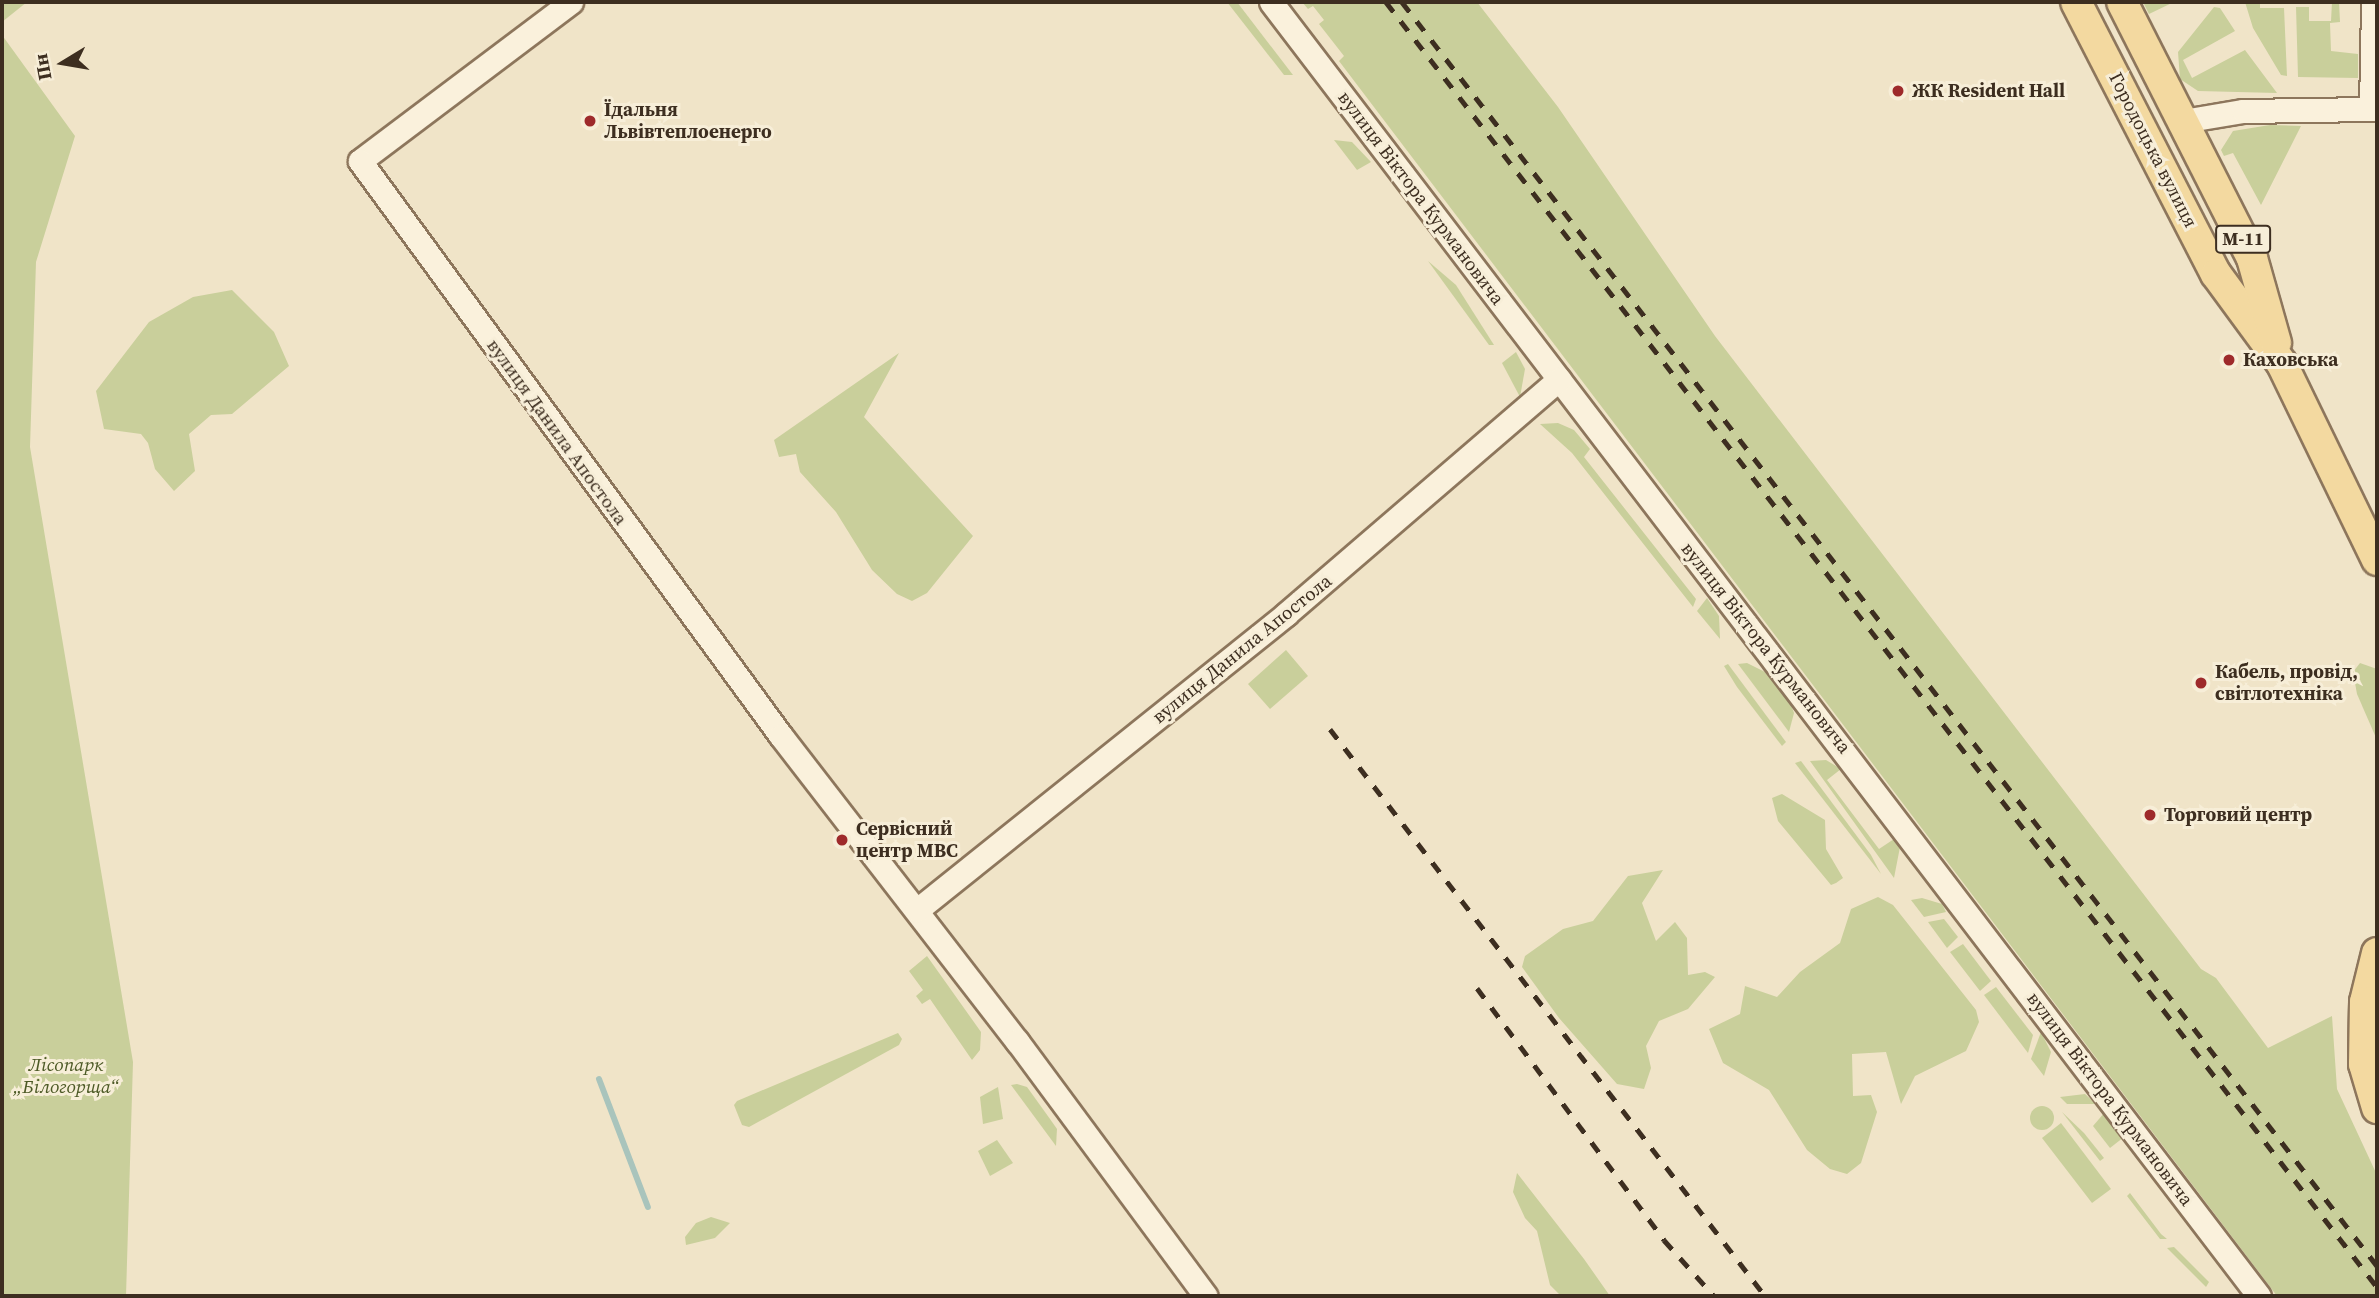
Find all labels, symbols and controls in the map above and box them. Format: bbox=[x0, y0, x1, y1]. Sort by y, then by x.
north arrow bbox=[28, 28, 98, 98]
text: Пн bbox=[27, 51, 58, 83]
street label: Городоцька вулиця bbox=[2104, 68, 2202, 232]
place label: ЖК Resident Hall bbox=[1912, 80, 2065, 102]
marker: ЖК Resident Hall bbox=[1890, 83, 1906, 99]
street label: вулиця Віктора Курмановича bbox=[1333, 87, 1509, 309]
place label: Їдальня Львівтеплоенерго bbox=[604, 99, 772, 143]
marker: Їдальня Львівтеплоенерго bbox=[582, 113, 598, 129]
road number: М-11 bbox=[2215, 225, 2271, 254]
street label: вулиця Данила Апостола bbox=[482, 335, 632, 529]
place label: Каховська bbox=[2243, 349, 2338, 371]
marker: Каховська bbox=[2221, 352, 2237, 368]
street label: вулиця Віктора Курмановича bbox=[1676, 538, 1856, 758]
street label: вулиця Данила Апостола bbox=[1148, 570, 1336, 728]
place label: Кабель, провід, світлотехніка bbox=[2215, 661, 2358, 705]
marker: Кабель, провід, світлотехніка bbox=[2193, 675, 2209, 691]
place label: Торговий центр bbox=[2164, 804, 2312, 826]
marker: Торговий центр bbox=[2142, 807, 2158, 823]
place label: Сервісний центр МВС bbox=[856, 818, 958, 862]
marker: Сервісний центр МВС bbox=[834, 832, 850, 848]
street label: вулиця Віктора Курмановича bbox=[2022, 988, 2198, 1210]
park label: Лісопарк „Білогорща“ bbox=[13, 1054, 119, 1098]

